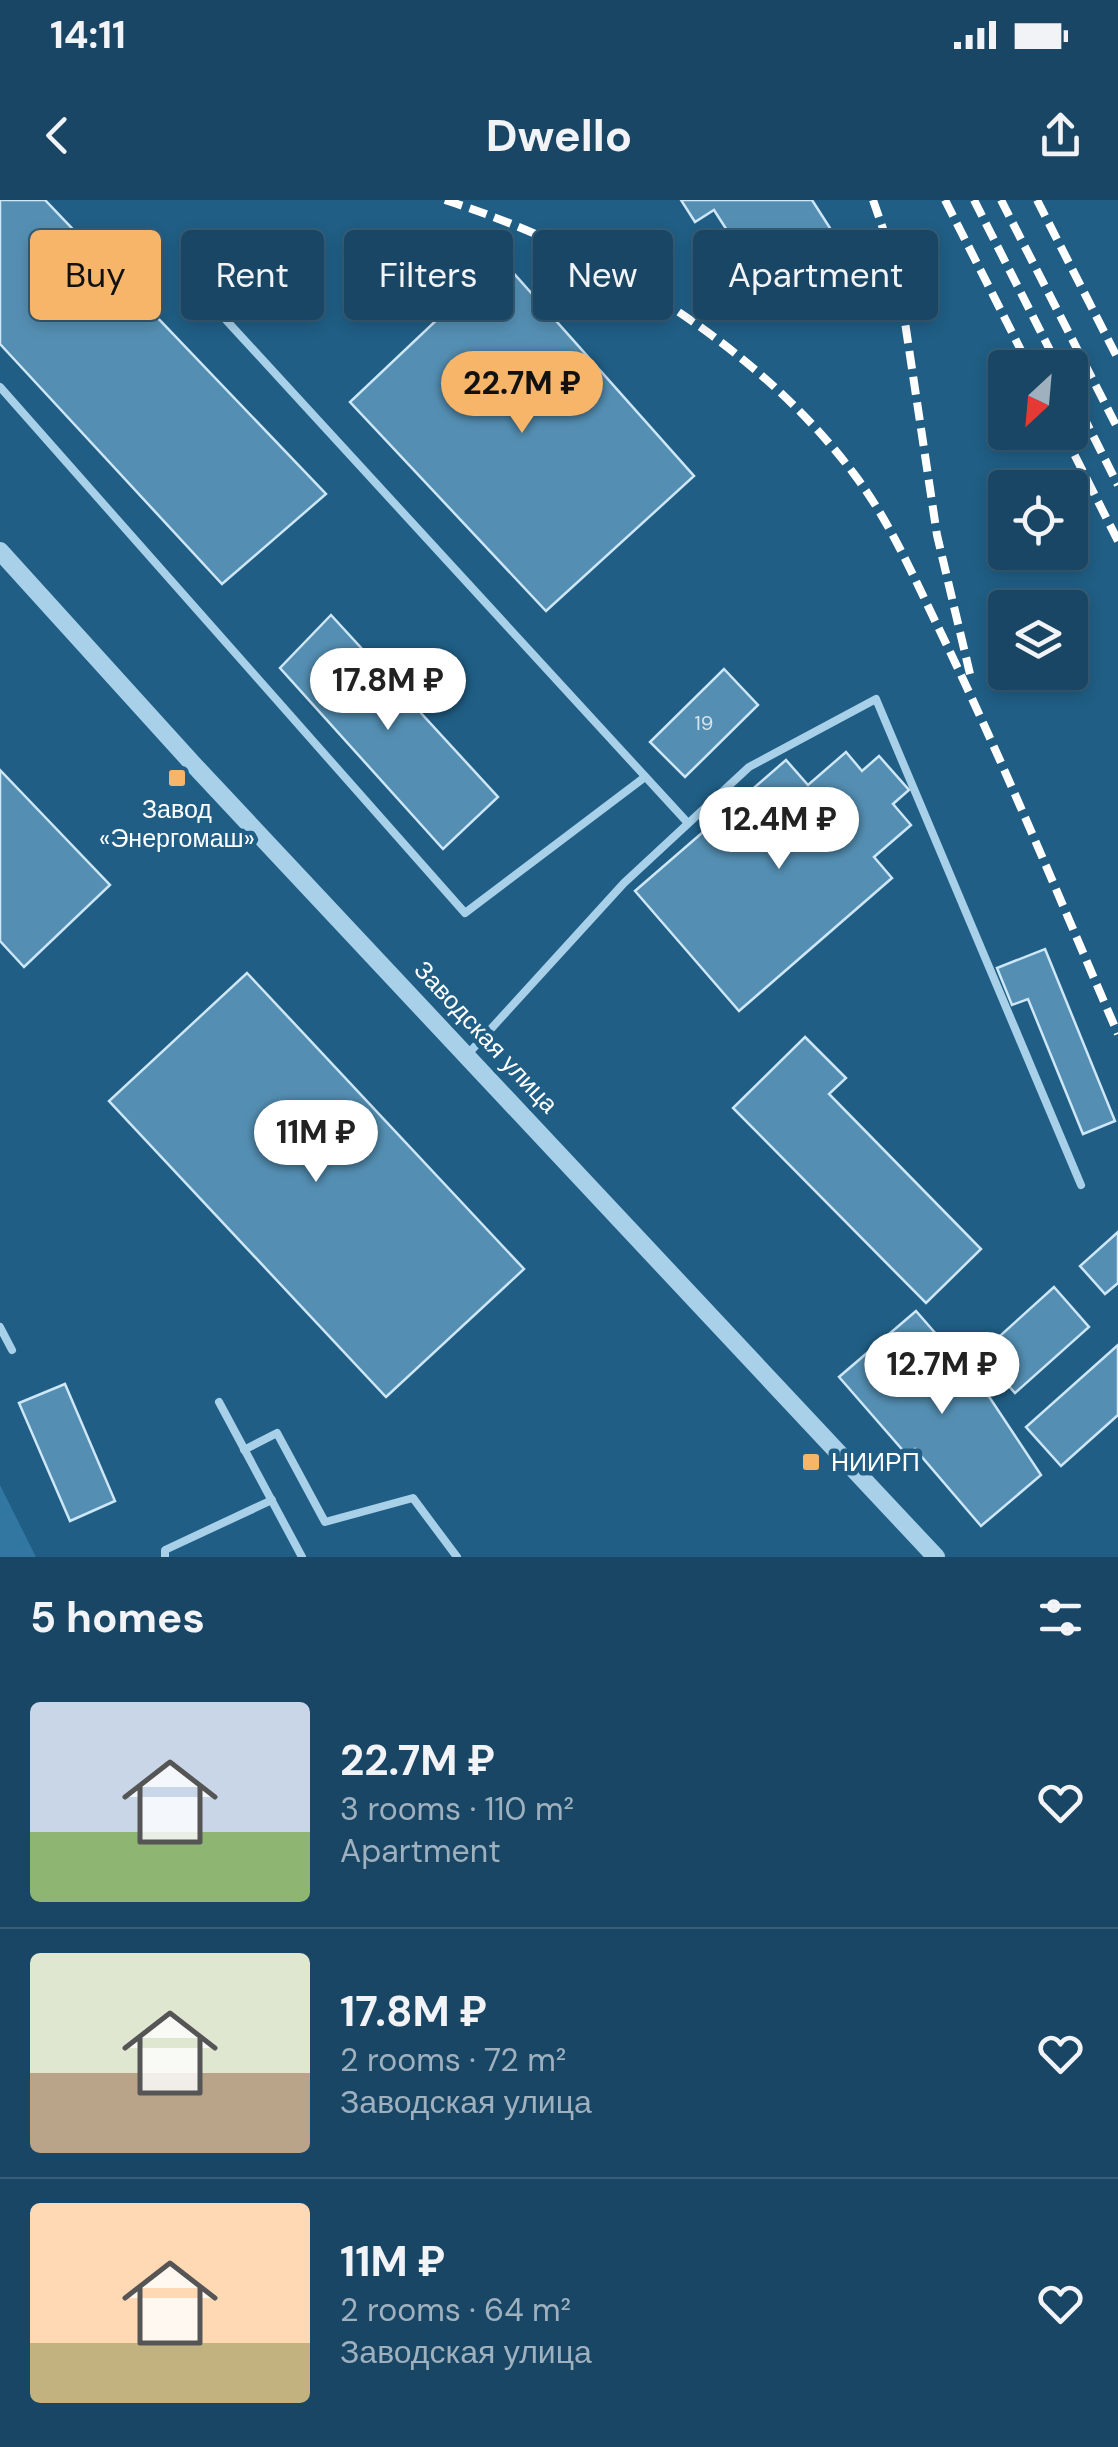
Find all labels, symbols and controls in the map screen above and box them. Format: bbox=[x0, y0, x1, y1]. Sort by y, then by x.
text: 14:11 bbox=[50, 10, 126, 60]
text: Dwello bbox=[486, 106, 632, 165]
icon: back bbox=[30, 108, 85, 163]
icon: share bbox=[1033, 108, 1088, 163]
chip: Buy bbox=[30, 230, 161, 320]
chip: Rent bbox=[181, 230, 324, 320]
chip: Filters bbox=[344, 230, 513, 320]
chip: New bbox=[533, 230, 673, 320]
chip: Apartment bbox=[693, 230, 938, 320]
north arrow bbox=[988, 350, 1088, 450]
map controls bbox=[988, 350, 1088, 690]
pin: 22.7M ₽ bbox=[430, 351, 614, 436]
text: 22.7M ₽ bbox=[463, 362, 581, 404]
button: locate bbox=[988, 470, 1088, 570]
button: layers bbox=[988, 590, 1088, 690]
pin: 17.8M ₽ bbox=[296, 648, 480, 733]
text: 17.8M ₽ bbox=[332, 659, 444, 701]
house number: 19 bbox=[695, 710, 713, 736]
marker: Завод «Энергомаш» bbox=[166, 767, 188, 789]
pin: 12.4M ₽ bbox=[687, 787, 871, 872]
place label: Завод «Энергомаш» bbox=[99, 793, 255, 855]
text: 12.4M ₽ bbox=[721, 798, 837, 840]
street label: Заводская улица bbox=[407, 954, 565, 1120]
pin: 11M ₽ bbox=[246, 1100, 386, 1185]
text: 11M ₽ bbox=[276, 1111, 356, 1153]
pin: 12.7M ₽ bbox=[850, 1332, 1034, 1417]
text: 12.7M ₽ bbox=[886, 1343, 998, 1385]
place label: НИИРП bbox=[831, 1446, 920, 1479]
marker: НИИРП bbox=[800, 1451, 822, 1473]
text: 5 homes bbox=[30, 1590, 205, 1645]
icon: filters bbox=[1033, 1590, 1088, 1645]
text: 22.7M ₽ bbox=[340, 1733, 495, 1788]
icon: home bbox=[110, 1742, 230, 1862]
icon: heart bbox=[1033, 1775, 1088, 1830]
text: 3 rooms · 110 m² bbox=[340, 1788, 574, 1830]
text: Apartment bbox=[340, 1830, 501, 1872]
text: 17.8M ₽ bbox=[340, 1984, 487, 2039]
icon: home bbox=[110, 1993, 230, 2113]
icon: heart bbox=[1033, 2026, 1088, 2081]
text: 2 rooms · 72 m² bbox=[340, 2039, 566, 2081]
text: Заводская улица bbox=[340, 2081, 592, 2123]
text: 11M ₽ bbox=[340, 2234, 445, 2289]
icon: home bbox=[110, 2243, 230, 2363]
icon: heart bbox=[1033, 2276, 1088, 2331]
text: 2 rooms · 64 m² bbox=[340, 2289, 571, 2331]
text: Заводская улица bbox=[340, 2331, 592, 2373]

